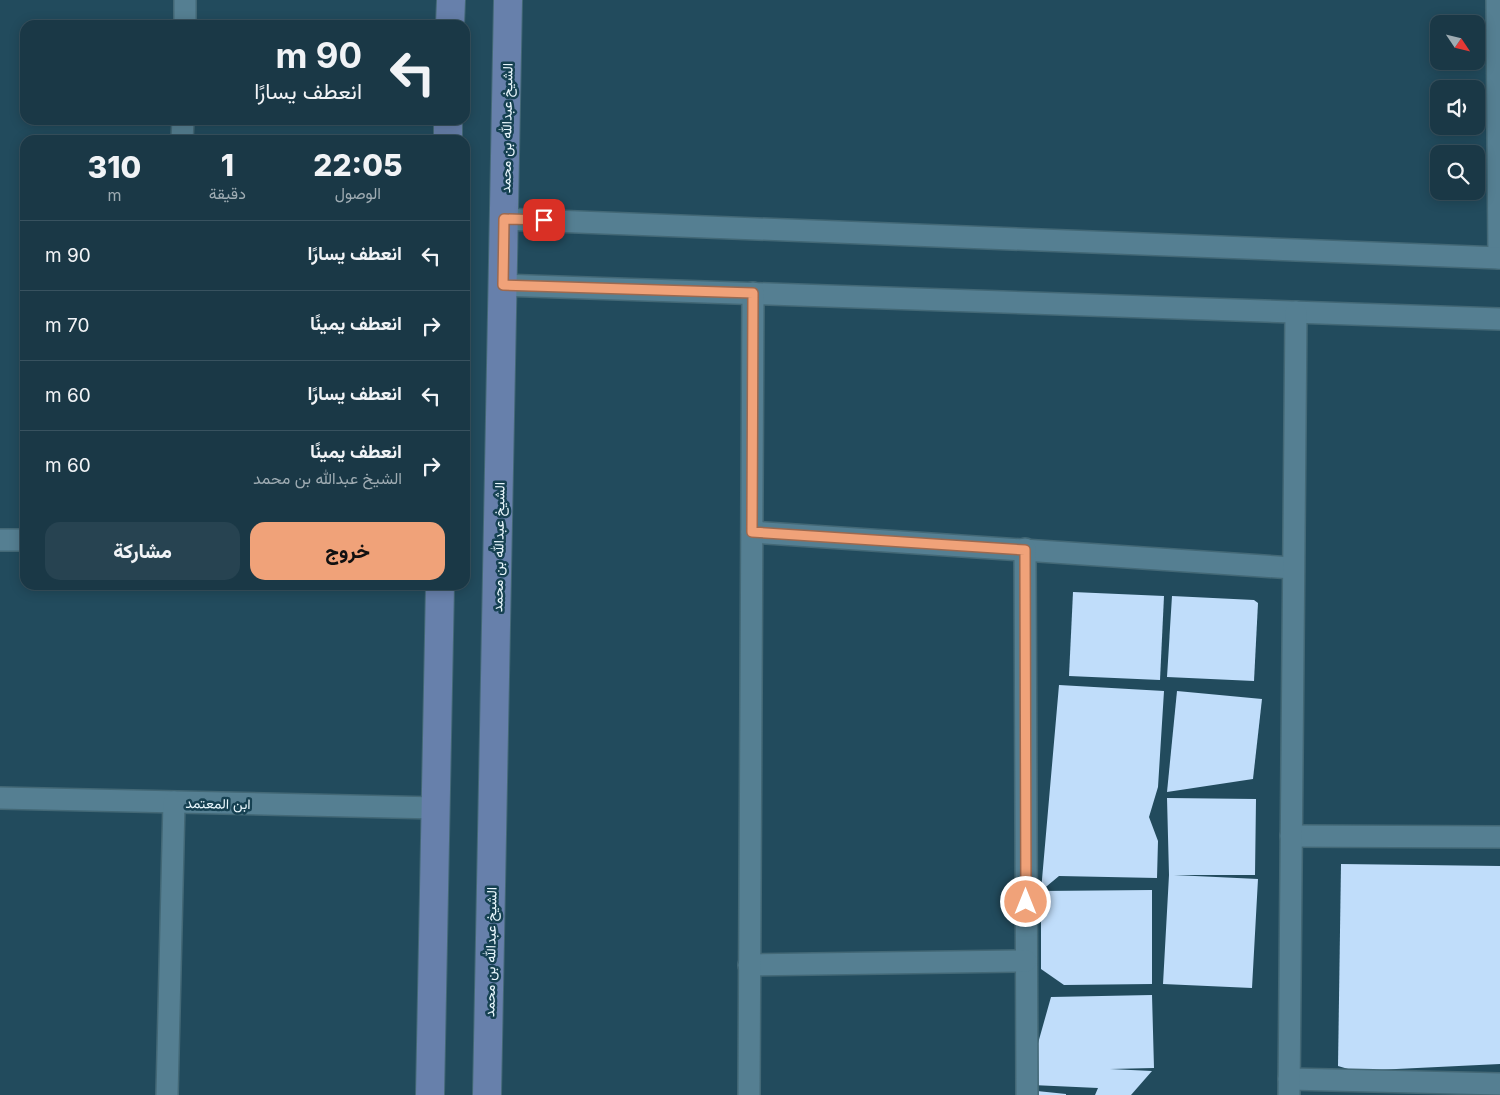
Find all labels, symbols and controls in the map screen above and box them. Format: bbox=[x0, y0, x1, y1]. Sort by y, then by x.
north arrow bbox=[1430, 15, 1485, 70]
map controls bbox=[1430, 15, 1485, 200]
text: 90 m bbox=[275, 34, 362, 76]
icon: left bbox=[380, 40, 445, 105]
street label: الشيخ عبدالله بن محمد bbox=[496, 63, 519, 193]
text: انعطف يسارًا bbox=[254, 78, 362, 104]
button: sound bbox=[1430, 80, 1485, 135]
button: search bbox=[1430, 145, 1485, 200]
text: 1 bbox=[221, 147, 234, 183]
text: 22:05 bbox=[313, 147, 402, 183]
text: 310 bbox=[88, 149, 141, 185]
text: دقيقة bbox=[209, 183, 246, 203]
text: الوصول bbox=[335, 183, 381, 203]
text: m bbox=[107, 185, 121, 205]
pin bbox=[523, 199, 565, 241]
icon: arrive bbox=[530, 206, 558, 234]
text: انعطف يسارًا bbox=[308, 242, 402, 265]
icon: left bbox=[417, 242, 445, 270]
text: 90 m bbox=[45, 244, 91, 267]
text: انعطف يمينًا bbox=[310, 312, 402, 335]
icon: right bbox=[417, 312, 445, 340]
text: 70 m bbox=[45, 314, 89, 337]
text: انعطف يسارًا bbox=[308, 382, 402, 405]
icon: left bbox=[417, 382, 445, 410]
text: 60 m bbox=[45, 384, 91, 407]
text: انعطف يمينًا bbox=[310, 440, 402, 463]
icon: right bbox=[417, 452, 445, 480]
text: 60 m bbox=[45, 454, 91, 477]
text: الشيخ عبدالله بن محمد bbox=[253, 468, 402, 488]
street label: الشيخ عبدالله بن محمد bbox=[488, 482, 511, 612]
button: مشاركة bbox=[45, 522, 240, 580]
button: خروج bbox=[250, 522, 445, 580]
street label: ابن المعتمد bbox=[185, 794, 251, 813]
position arrow bbox=[999, 875, 1051, 927]
street label: الشيخ عبدالله بن محمد bbox=[480, 887, 503, 1017]

